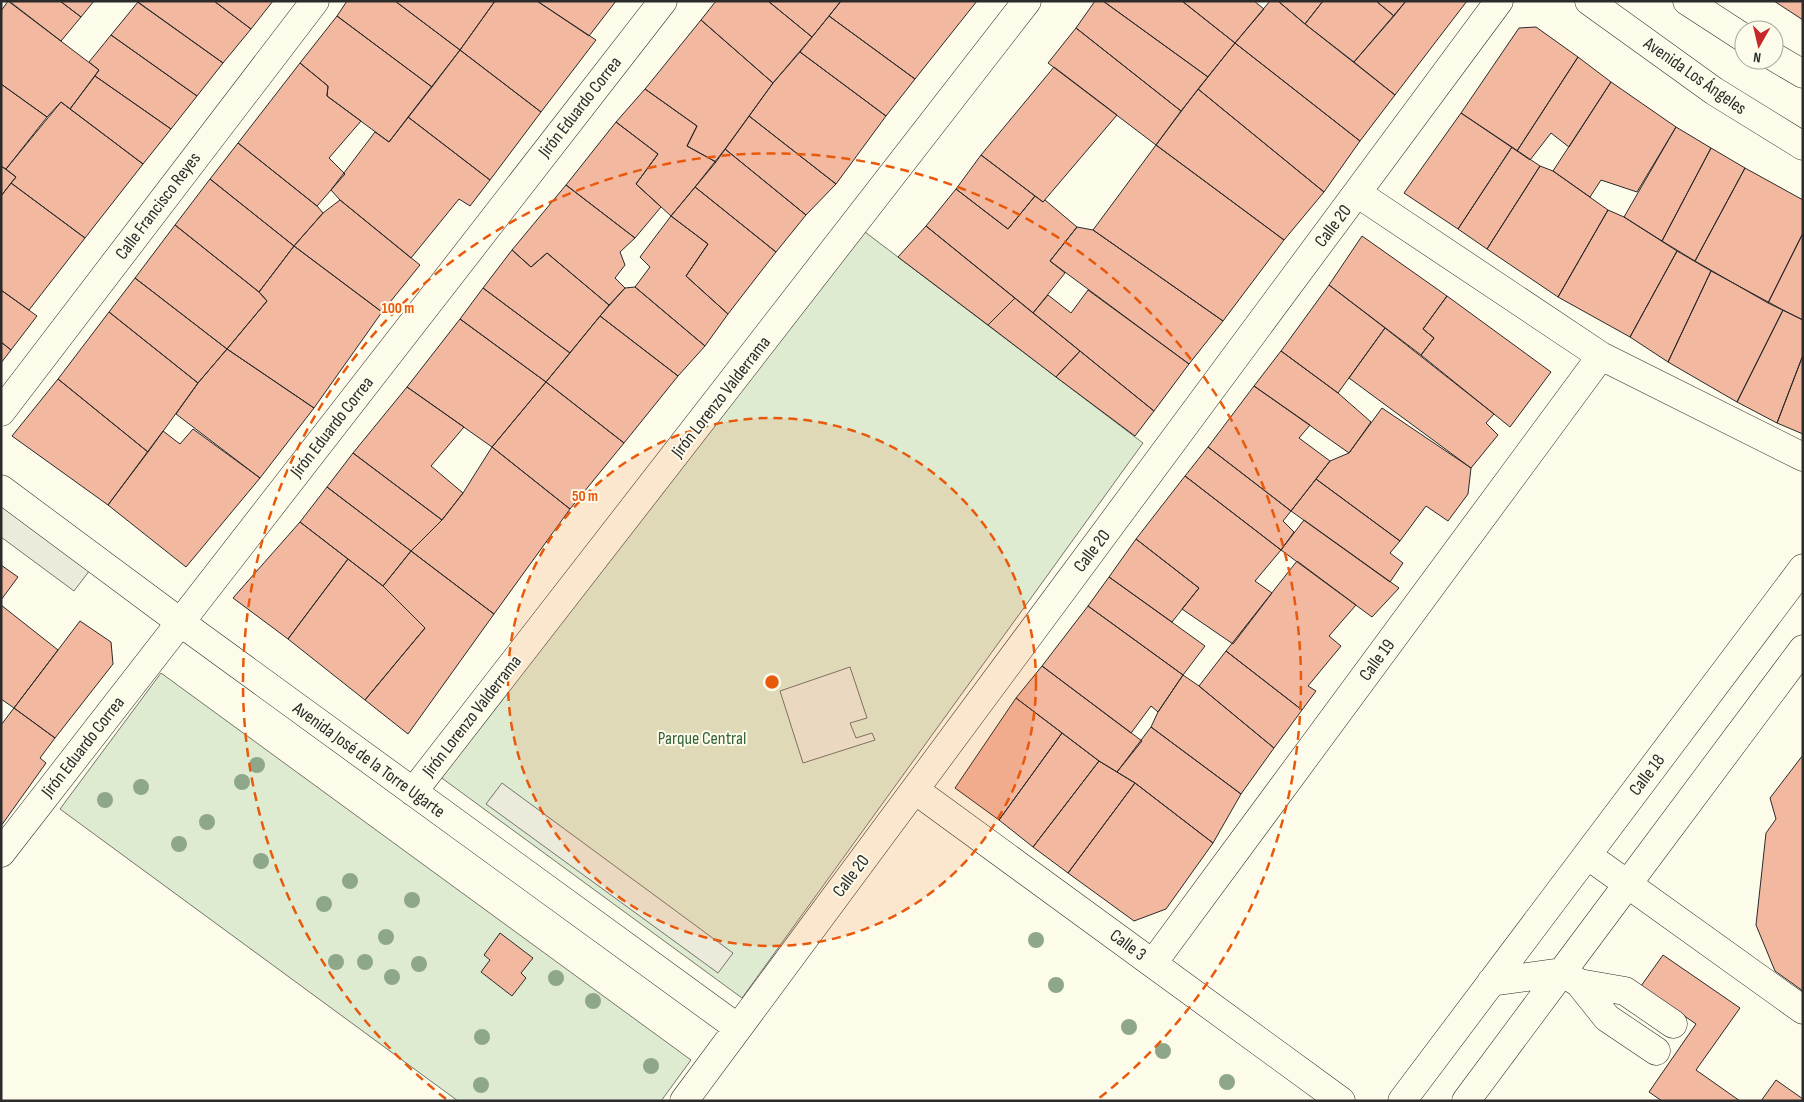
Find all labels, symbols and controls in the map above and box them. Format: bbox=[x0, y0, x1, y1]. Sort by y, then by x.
north arrow bbox=[1734, 20, 1784, 70]
street label: Avenida Los Ángeles bbox=[1639, 32, 1750, 119]
text: N bbox=[1752, 48, 1762, 66]
street label: Jirón Eduardo Correa bbox=[533, 52, 626, 162]
street label: Calle Francisco Reyes bbox=[111, 148, 205, 264]
street label: Calle 20 bbox=[1310, 201, 1356, 251]
text: 100 m bbox=[382, 299, 414, 318]
street label: Jirón Lorenzo Valderrama bbox=[666, 332, 775, 463]
street label: Jirón Eduardo Correa bbox=[285, 372, 378, 482]
text: 50 m bbox=[572, 487, 598, 506]
street label: Calle 20 bbox=[1069, 526, 1115, 576]
street label: Calle 19 bbox=[1355, 635, 1399, 685]
street label: Jirón Lorenzo Valderrama bbox=[417, 651, 526, 782]
centre of rings bbox=[763, 673, 781, 691]
street label: Jirón Eduardo Correa bbox=[36, 692, 129, 802]
street label: Avenida José de la Torre Ugarte bbox=[288, 697, 449, 822]
park label: Parque Central bbox=[658, 728, 746, 749]
street label: Calle 18 bbox=[1625, 750, 1669, 800]
street label: Calle 20 bbox=[828, 851, 874, 901]
street label: Calle 3 bbox=[1106, 925, 1150, 965]

